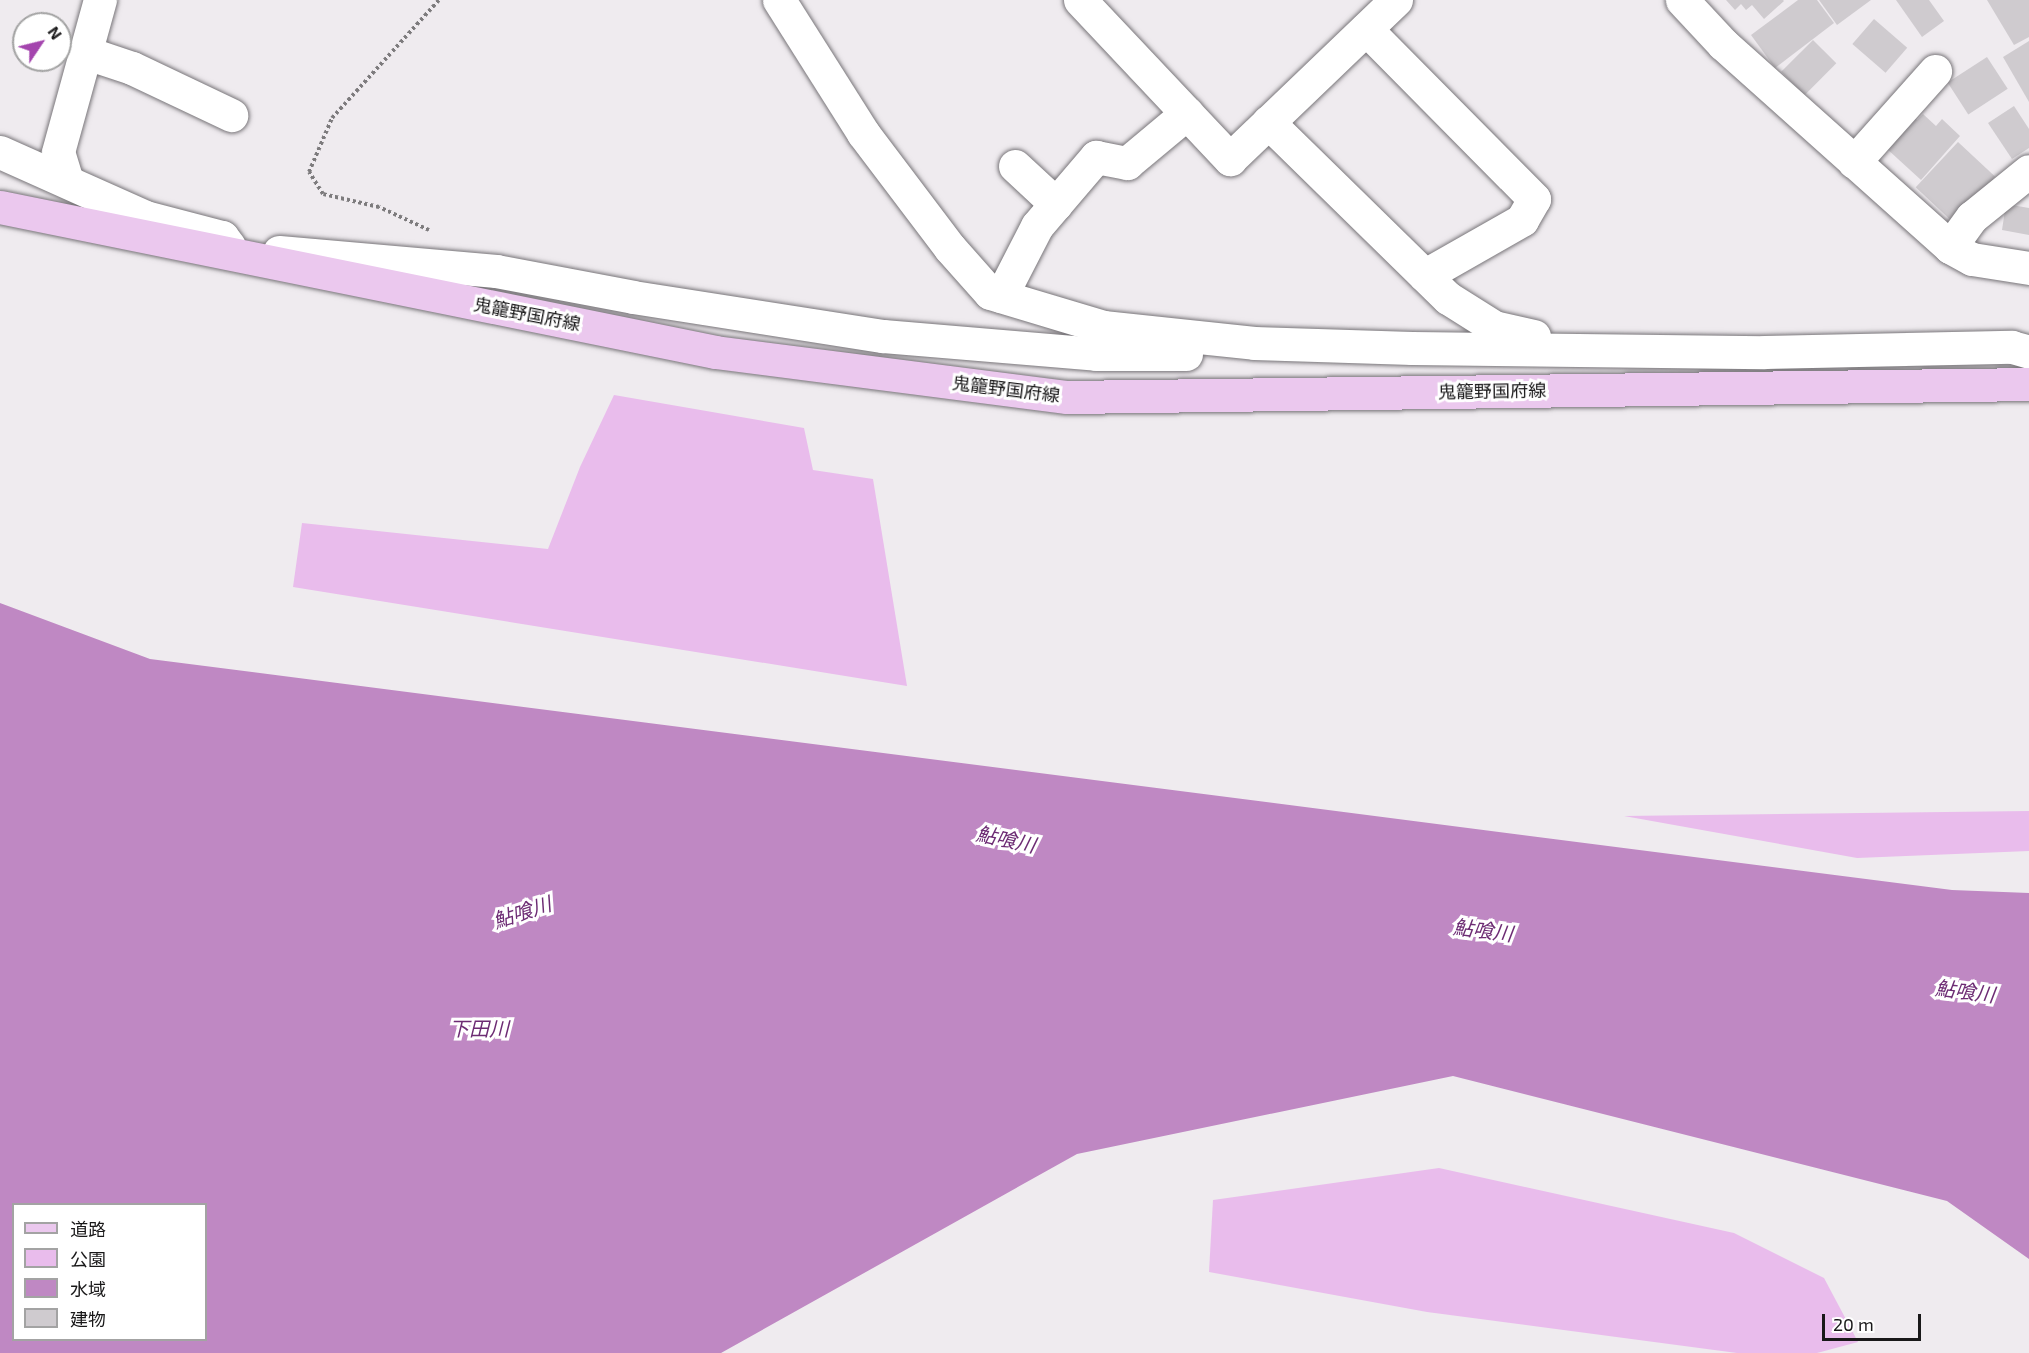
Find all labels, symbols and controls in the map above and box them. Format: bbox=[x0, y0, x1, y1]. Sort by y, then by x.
north arrow bbox=[12, 12, 72, 72]
text: N bbox=[44, 22, 67, 43]
street label: 鬼籠野国府線 bbox=[472, 293, 582, 335]
street label: 鬼籠野国府線 bbox=[951, 372, 1061, 406]
street label: 鬼籠野国府線 bbox=[1438, 379, 1546, 403]
water label: 鮎喰川 bbox=[974, 821, 1038, 857]
water label: 鮎喰川 bbox=[490, 891, 554, 933]
water label: 鮎喰川 bbox=[1452, 914, 1514, 946]
water label: 鮎喰川 bbox=[1934, 975, 1996, 1007]
water label: 下田川 bbox=[449, 1016, 509, 1040]
legend bbox=[12, 1203, 207, 1341]
text: 道路 bbox=[70, 1218, 106, 1240]
text: 公園 bbox=[70, 1248, 106, 1270]
text: 水域 bbox=[70, 1278, 106, 1300]
scale bar bbox=[1825, 1302, 1924, 1340]
text: 建物 bbox=[70, 1308, 106, 1330]
text: 20 m bbox=[1833, 1313, 1874, 1335]

